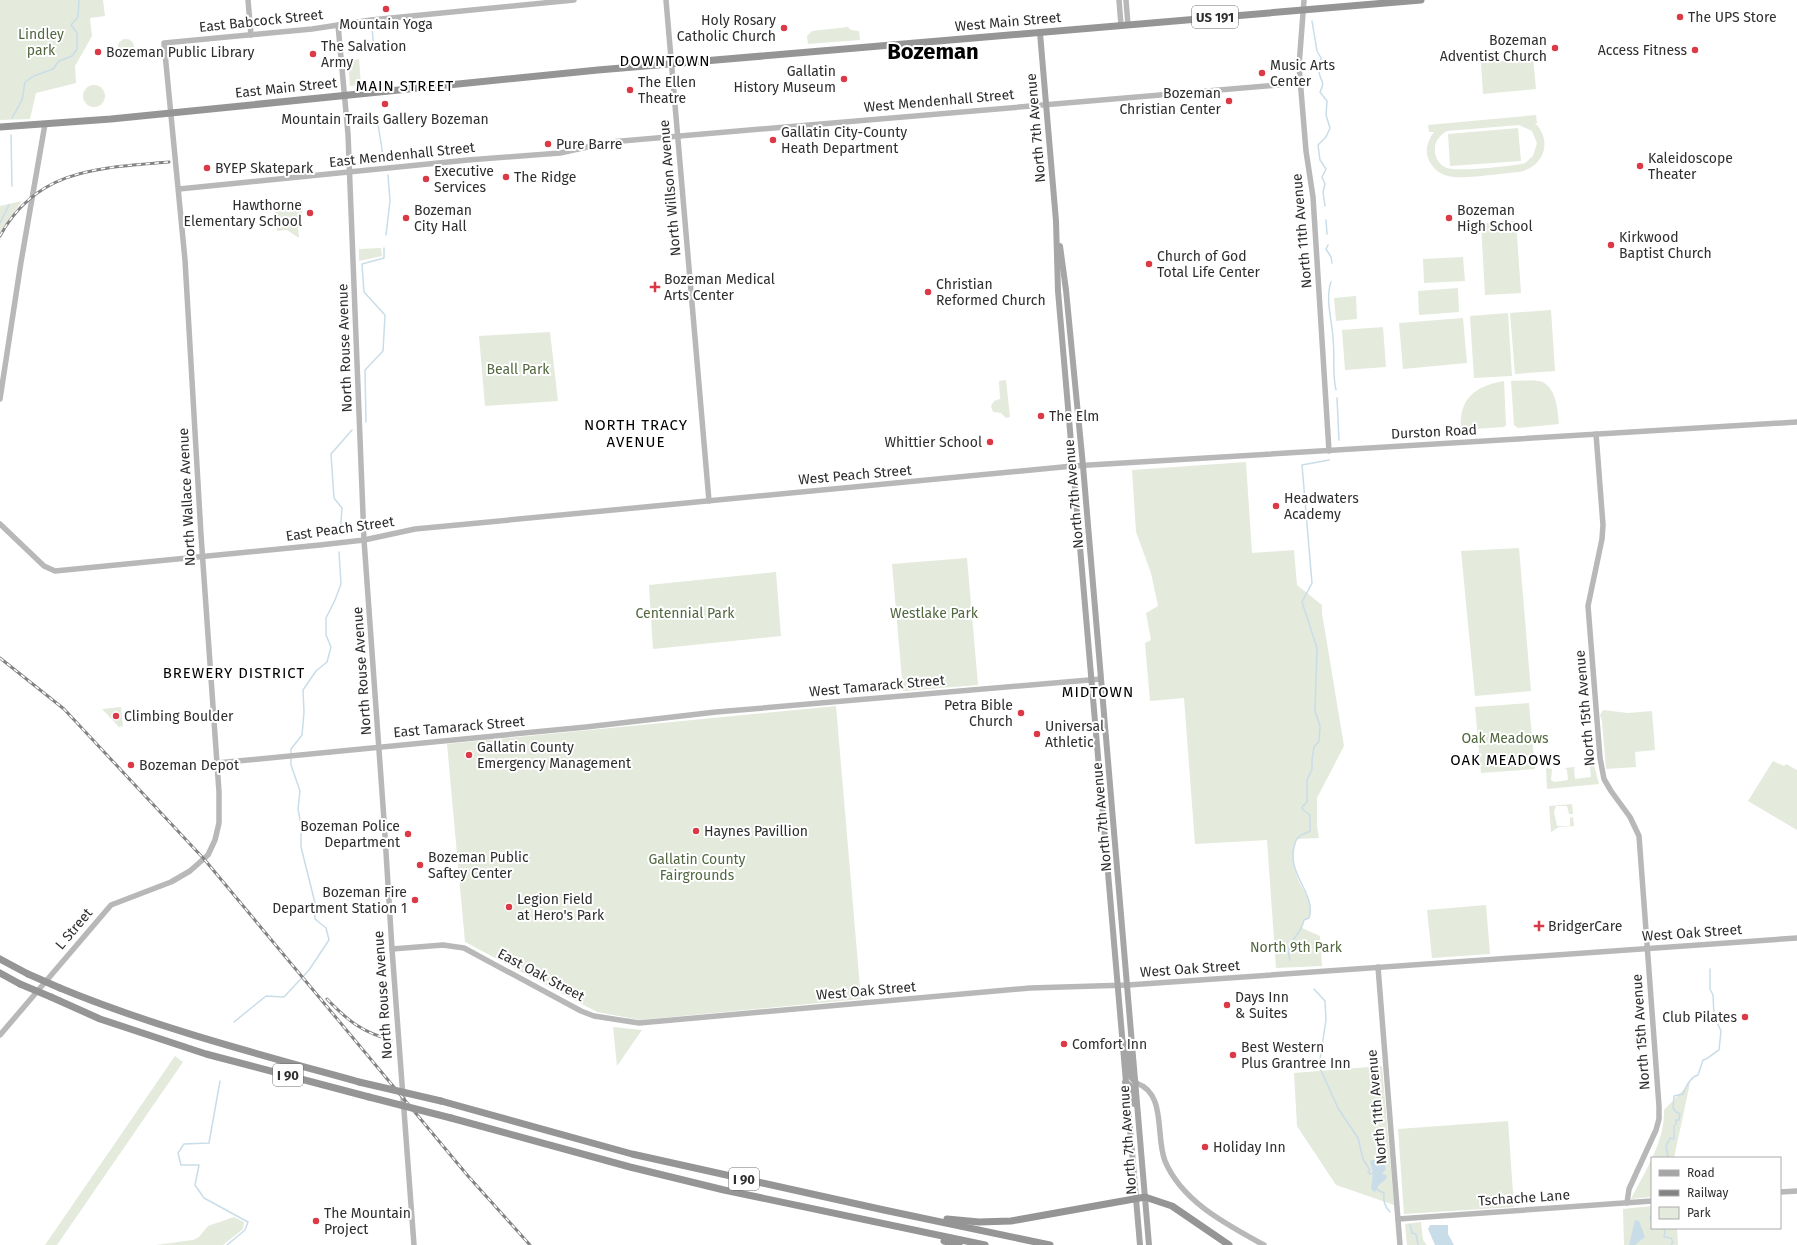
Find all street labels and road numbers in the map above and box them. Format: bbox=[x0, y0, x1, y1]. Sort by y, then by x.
street label: East Babcock Street bbox=[198, 6, 325, 36]
road number: US 191 bbox=[1192, 6, 1238, 28]
street label: West Main Street bbox=[954, 9, 1063, 35]
street label: North 7th Avenue bbox=[1023, 73, 1049, 183]
street label: East Main Street bbox=[234, 74, 339, 102]
street label: West Mendenhall Street bbox=[863, 86, 1016, 116]
street label: North Willson Avenue bbox=[656, 119, 684, 257]
street label: East Mendenhall Street bbox=[328, 139, 477, 171]
street label: North 11th Avenue bbox=[1288, 173, 1316, 289]
street label: North Rouse Avenue bbox=[334, 283, 356, 413]
street label: Durston Road bbox=[1391, 421, 1477, 443]
street label: North Wallace Avenue bbox=[175, 427, 199, 567]
street label: North 7th Avenue bbox=[1061, 439, 1087, 549]
street label: West Peach Street bbox=[798, 461, 913, 488]
street label: East Peach Street bbox=[285, 513, 396, 545]
street label: North Rouse Avenue bbox=[349, 606, 375, 736]
street label: North 15th Avenue bbox=[1571, 649, 1599, 767]
street label: West Tamarack Street bbox=[808, 672, 947, 700]
street label: East Tamarack Street bbox=[393, 713, 526, 741]
street label: North 7th Avenue bbox=[1089, 762, 1115, 872]
street label: L Street bbox=[52, 904, 97, 953]
street label: West Oak Street bbox=[1641, 921, 1744, 945]
street label: North Rouse Avenue bbox=[370, 930, 396, 1060]
street label: East Oak Street bbox=[495, 945, 588, 1006]
street label: West Oak Street bbox=[1139, 957, 1242, 981]
street label: North 15th Avenue bbox=[1628, 973, 1654, 1091]
street label: West Oak Street bbox=[815, 978, 918, 1004]
street label: North 11th Avenue bbox=[1363, 1049, 1391, 1165]
road number: I 90 bbox=[273, 1064, 303, 1086]
street label: North 7th Avenue bbox=[1116, 1085, 1140, 1195]
road number: I 90 bbox=[729, 1168, 759, 1190]
street label: Tschache Lane bbox=[1477, 1186, 1571, 1210]

